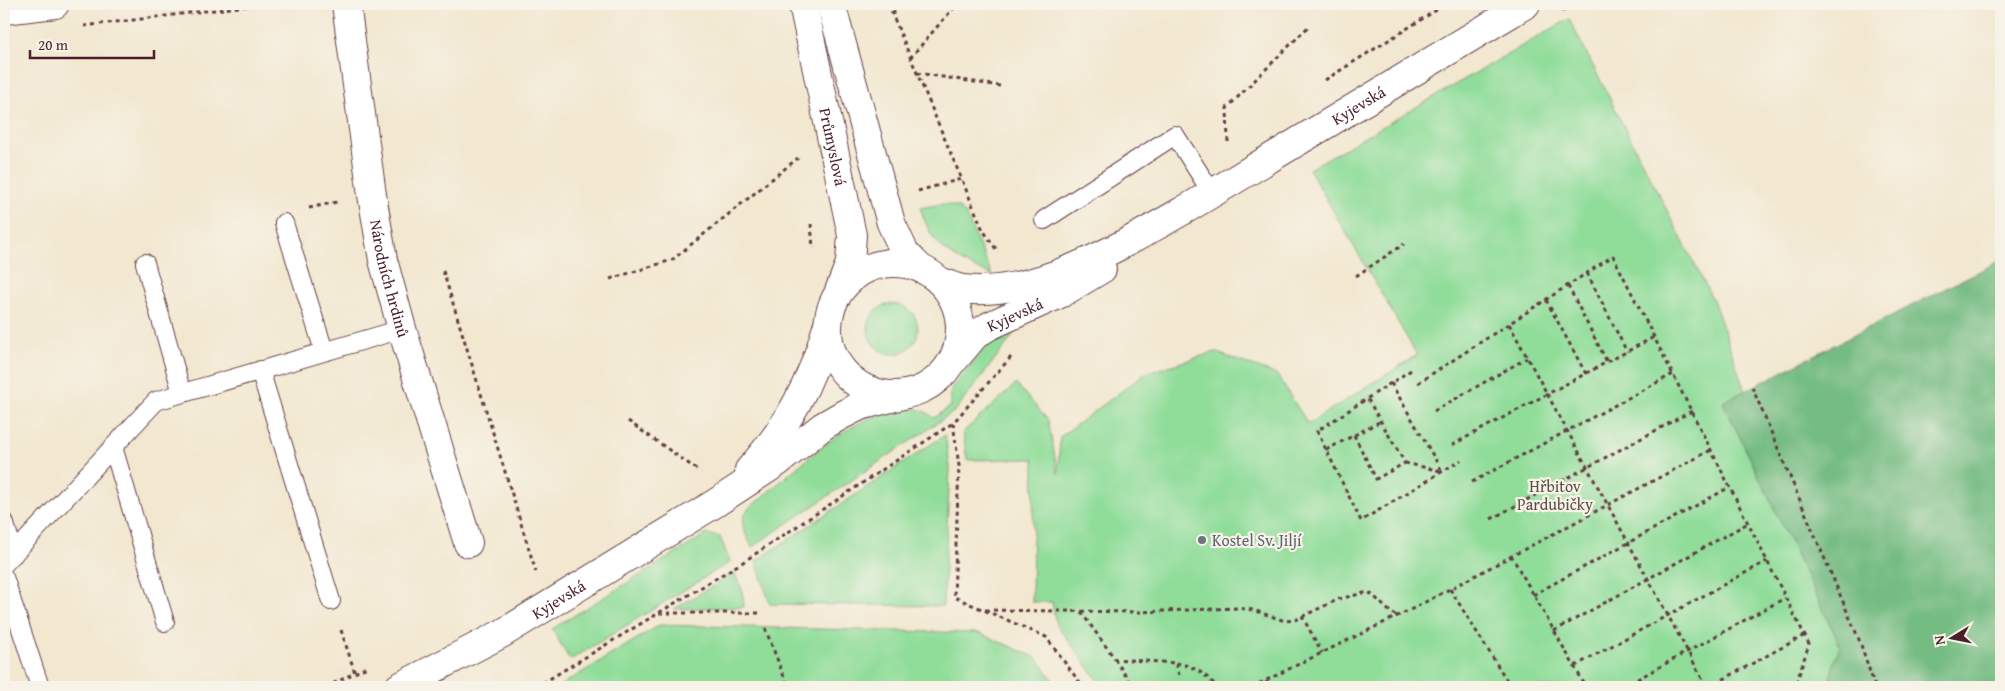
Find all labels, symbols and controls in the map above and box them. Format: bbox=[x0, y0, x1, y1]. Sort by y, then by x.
scale bar bbox=[30, 28, 154, 60]
text: 20 m bbox=[38, 34, 69, 55]
street label: Kyjevská bbox=[1327, 79, 1390, 131]
street label: Průmyslová bbox=[813, 106, 853, 188]
street label: Národních hrdinů bbox=[364, 218, 416, 340]
street label: Kyjevská bbox=[983, 291, 1047, 338]
park label: Hřbitov Pardubičky bbox=[1517, 474, 1593, 516]
place label: Kostel Sv. Jiljí bbox=[1212, 528, 1302, 552]
marker: Kostel Sv. Jiljí bbox=[1196, 534, 1208, 546]
street label: Kyjevská bbox=[527, 573, 590, 625]
north arrow bbox=[1928, 614, 1978, 664]
text: N bbox=[1928, 633, 1950, 647]

